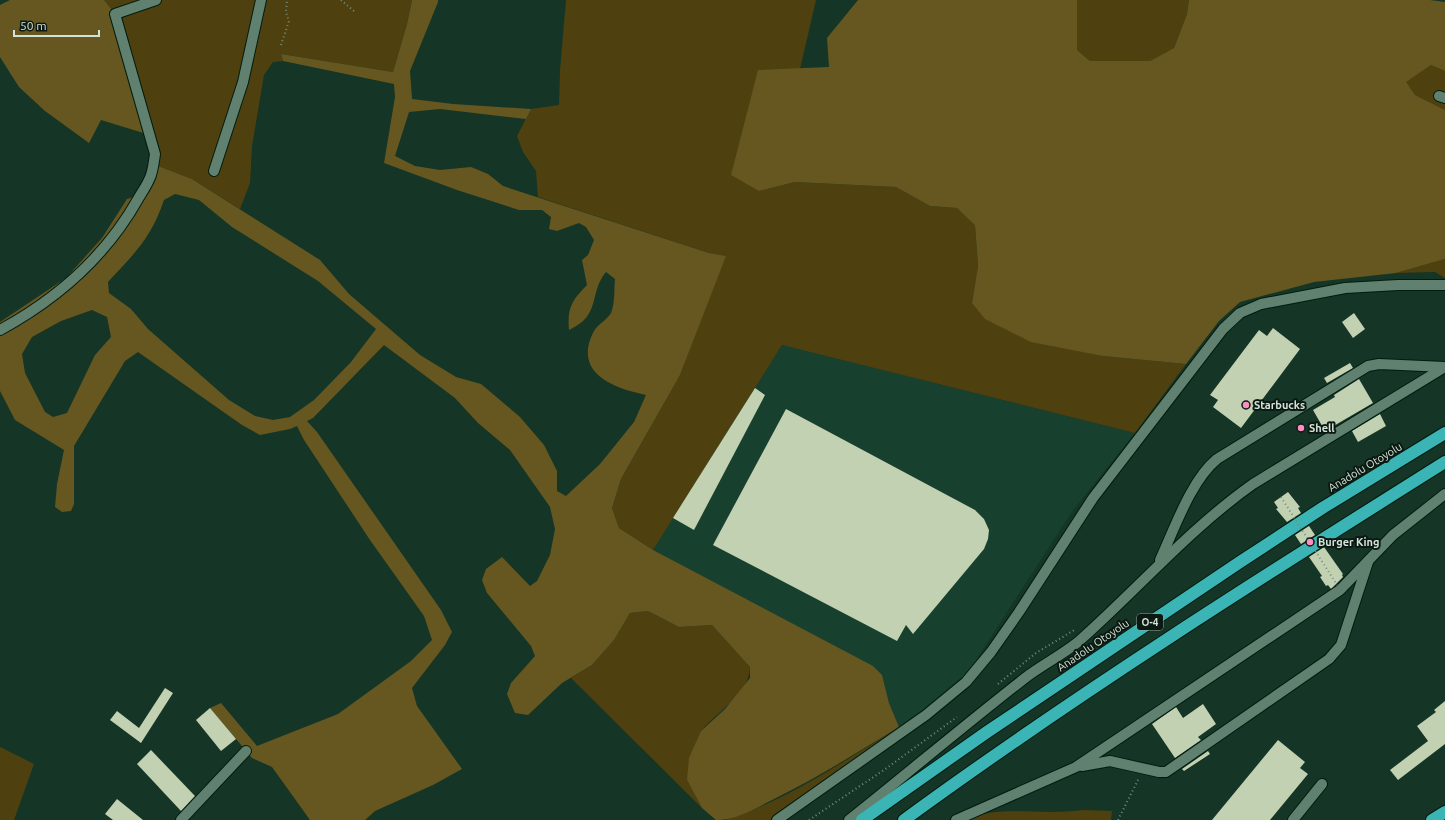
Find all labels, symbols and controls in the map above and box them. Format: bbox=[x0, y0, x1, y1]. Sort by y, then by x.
scale bar bbox=[14, 12, 99, 38]
text: 50 m bbox=[20, 19, 47, 32]
place label: Starbucks bbox=[1254, 399, 1305, 411]
marker: Starbucks bbox=[1241, 400, 1251, 410]
place label: Shell bbox=[1309, 422, 1335, 434]
marker: Shell bbox=[1296, 423, 1306, 433]
street label: Anadolu Otoyolu bbox=[1326, 440, 1404, 494]
place label: Burger King bbox=[1318, 536, 1380, 548]
marker: Burger King bbox=[1305, 537, 1315, 547]
road number: O-4 bbox=[1137, 614, 1163, 630]
street label: Anadolu Otoyolu bbox=[1055, 617, 1131, 673]

